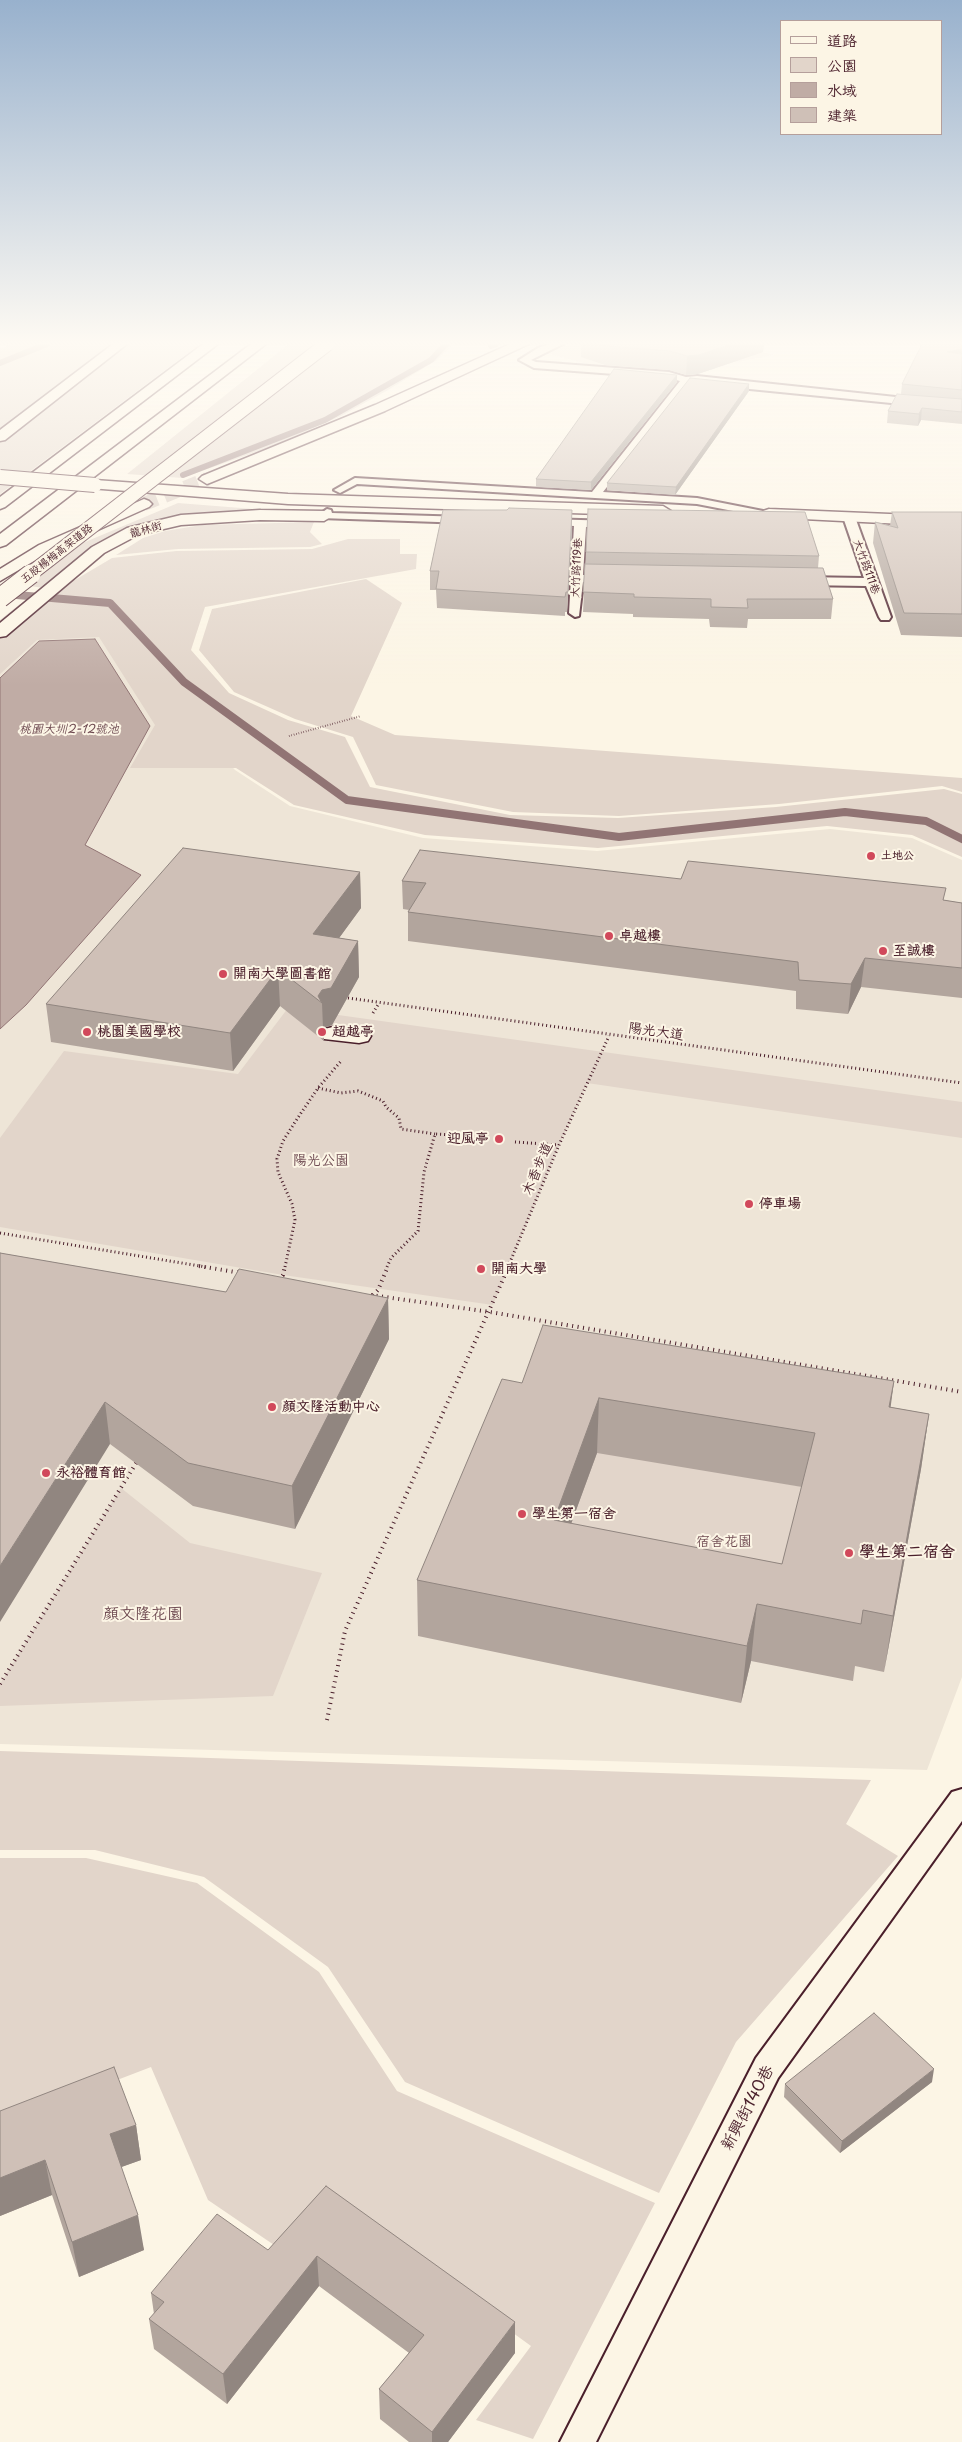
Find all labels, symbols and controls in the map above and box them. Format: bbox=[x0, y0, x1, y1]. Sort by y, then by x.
legend bbox=[780, 20, 942, 135]
text: 道路 bbox=[827, 28, 857, 51]
text: 公園 bbox=[827, 53, 857, 76]
text: 水域 bbox=[827, 78, 857, 101]
text: 建築 bbox=[827, 103, 857, 126]
street label: 龍林街 bbox=[128, 519, 164, 541]
street label: 五股楊梅高架道路 bbox=[18, 522, 96, 586]
street label: 大竹路119巷 bbox=[569, 538, 585, 598]
street label: 大竹路111巷 bbox=[850, 538, 882, 596]
water label: 桃園大圳2-12號池 bbox=[19, 723, 119, 737]
place label: 土地公 bbox=[881, 849, 914, 863]
marker: 土地公 bbox=[865, 850, 877, 862]
place label: 卓越樓 bbox=[619, 928, 661, 944]
marker: 卓越樓 bbox=[603, 930, 615, 942]
place label: 至誠樓 bbox=[893, 943, 935, 959]
marker: 至誠樓 bbox=[877, 945, 889, 957]
place label: 開南大學圖書館 bbox=[233, 966, 331, 982]
marker: 開南大學圖書館 bbox=[217, 968, 229, 980]
street label: 陽光大道 bbox=[627, 1020, 685, 1044]
place label: 桃園美國學校 bbox=[97, 1024, 181, 1040]
place label: 超越亭 bbox=[332, 1024, 374, 1040]
marker: 桃園美國學校 bbox=[81, 1026, 93, 1038]
marker: 超越亭 bbox=[316, 1026, 328, 1038]
place label: 迎風亭 bbox=[447, 1131, 489, 1147]
marker: 迎風亭 bbox=[493, 1133, 505, 1145]
street label: 木香步道 bbox=[519, 1140, 557, 1198]
park label: 陽光公園 bbox=[293, 1153, 349, 1169]
place label: 停車場 bbox=[759, 1196, 801, 1212]
marker: 停車場 bbox=[743, 1198, 755, 1210]
place label: 開南大學 bbox=[491, 1261, 547, 1277]
marker: 開南大學 bbox=[475, 1263, 487, 1275]
place label: 顏文隆活動中心 bbox=[282, 1399, 380, 1415]
marker: 顏文隆活動中心 bbox=[266, 1401, 278, 1413]
place label: 永裕體育館 bbox=[56, 1465, 126, 1481]
marker: 永裕體育館 bbox=[40, 1467, 52, 1479]
place label: 學生第一宿舍 bbox=[532, 1506, 616, 1522]
marker: 學生第一宿舍 bbox=[516, 1508, 528, 1520]
park label: 宿舍花園 bbox=[696, 1534, 752, 1550]
place label: 學生第二宿舍 bbox=[859, 1543, 955, 1563]
marker: 學生第二宿舍 bbox=[843, 1547, 855, 1559]
park label: 顏文隆花園 bbox=[103, 1605, 183, 1625]
street label: 新興街140巷 bbox=[718, 2062, 778, 2154]

